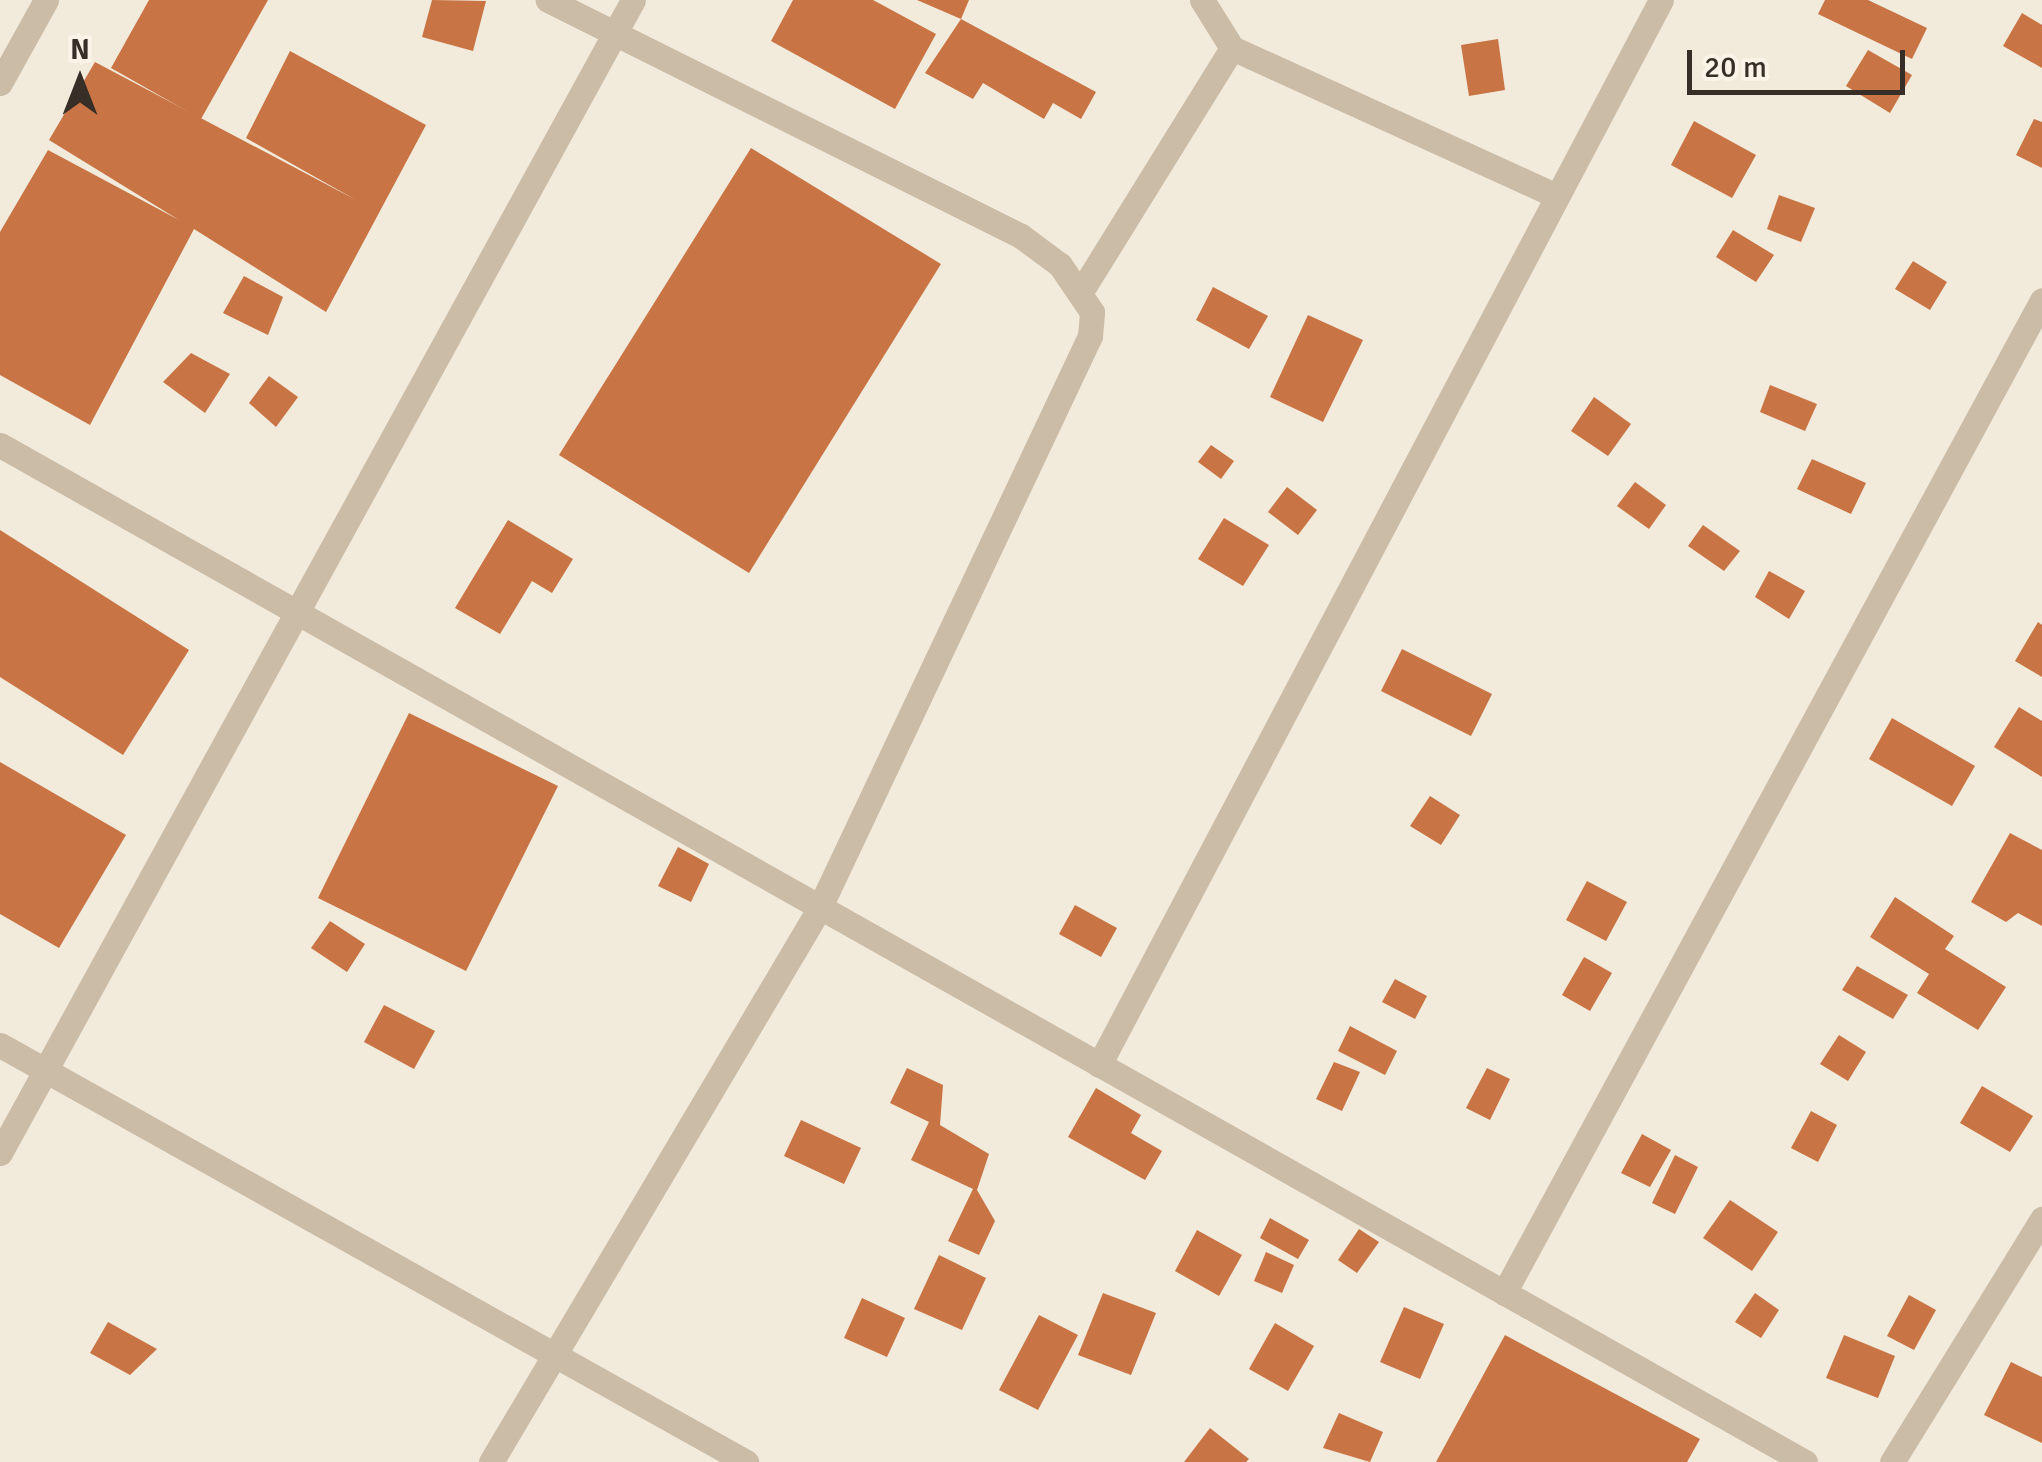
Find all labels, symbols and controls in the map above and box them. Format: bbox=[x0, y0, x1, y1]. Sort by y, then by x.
north arrow bbox=[30, 30, 130, 130]
scale bar bbox=[1692, 30, 1910, 92]
text: N bbox=[70, 33, 90, 67]
text: 20 m bbox=[1704, 49, 1767, 86]

